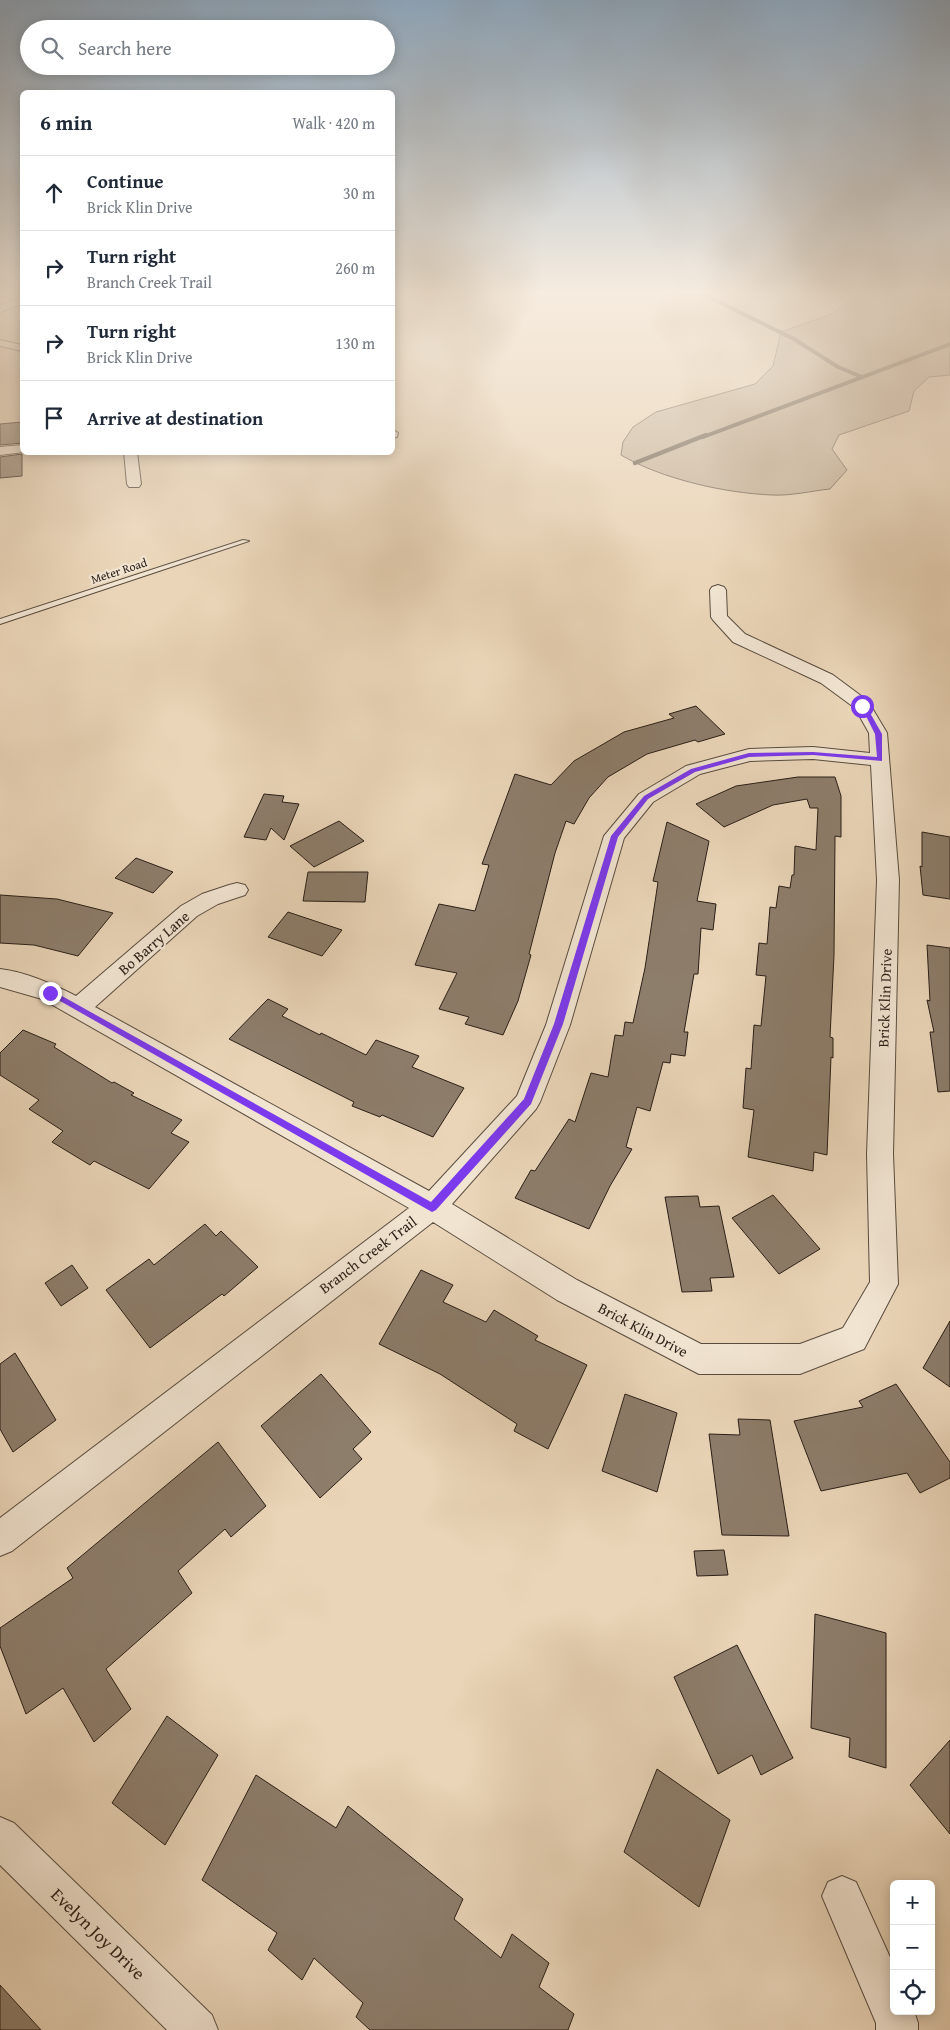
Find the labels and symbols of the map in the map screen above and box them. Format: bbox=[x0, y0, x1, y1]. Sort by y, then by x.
street label: Meter Road bbox=[89, 553, 150, 588]
route start bbox=[851, 695, 874, 718]
street label: Bo Barry Lane bbox=[114, 906, 194, 979]
street label: Brick Klin Drive bbox=[872, 948, 897, 1048]
route end bbox=[39, 982, 62, 1005]
street label: Branch Creek Trail bbox=[315, 1211, 421, 1298]
street label: Brick Klin Drive bbox=[595, 1297, 692, 1362]
street label: Evelyn Joy Drive bbox=[45, 1881, 152, 1986]

